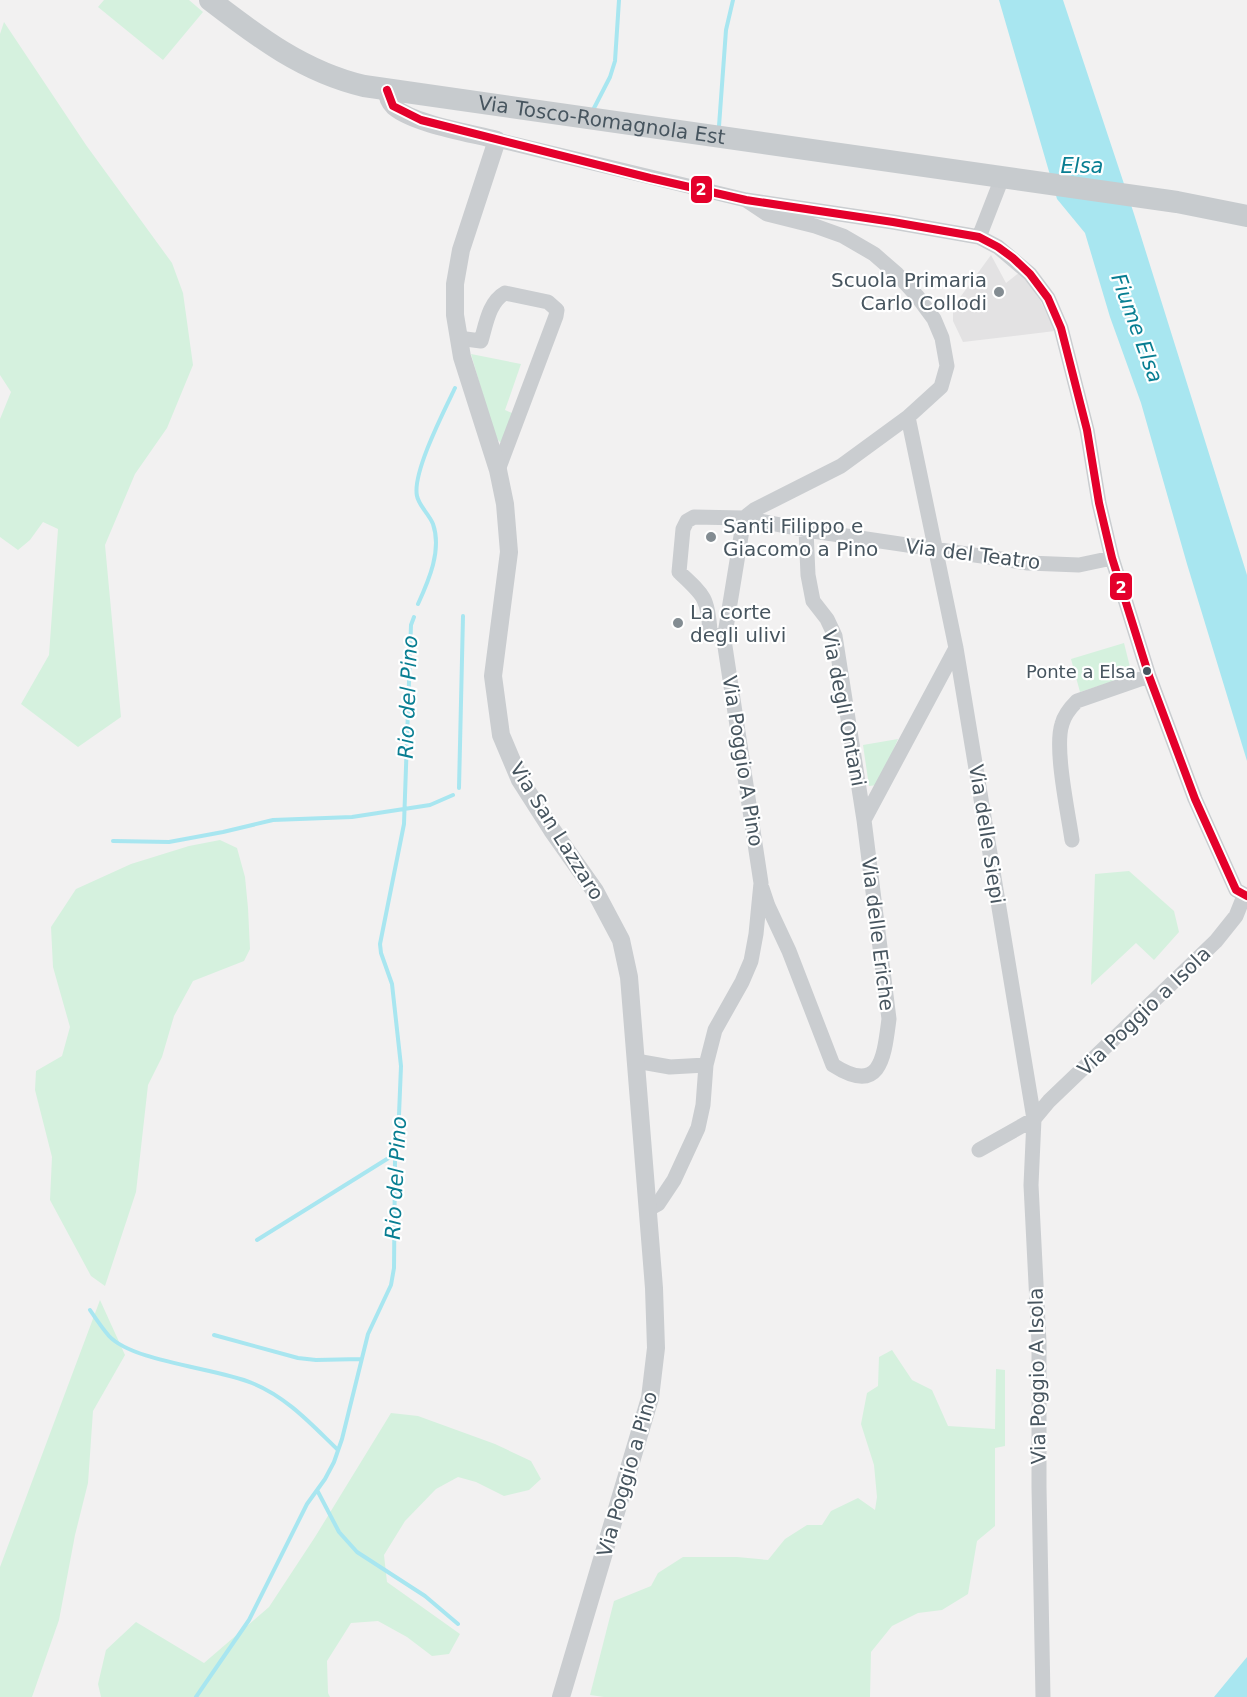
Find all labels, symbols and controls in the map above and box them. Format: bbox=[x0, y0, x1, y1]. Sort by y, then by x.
street label: Via Tosco-Romagnola Est bbox=[477, 90, 727, 149]
water label: Elsa bbox=[1061, 154, 1103, 178]
line badge: 2 bbox=[690, 175, 713, 204]
text: 2 bbox=[695, 180, 707, 199]
place label: Scuola Primaria Carlo Collodi bbox=[831, 268, 987, 315]
water label: Fiume Elsa bbox=[1106, 270, 1168, 386]
marker: Scuola Primaria Carlo Collodi bbox=[992, 285, 1006, 299]
place label: Santi Filippo e Giacomo a Pino bbox=[723, 514, 878, 561]
marker: Santi Filippo e Giacomo a Pino bbox=[704, 530, 718, 544]
street label: Via del Teatro bbox=[904, 534, 1042, 574]
line badge: 2 bbox=[1109, 572, 1133, 601]
text: 2 bbox=[1115, 578, 1127, 597]
place label: La corte degli ulivi bbox=[690, 600, 786, 647]
marker: La corte degli ulivi bbox=[671, 616, 685, 630]
street label: Via degli Ontani bbox=[817, 628, 871, 788]
water label: Rio del Pino bbox=[394, 635, 422, 759]
place label: Ponte a Elsa bbox=[1026, 661, 1136, 682]
marker: Ponte a Elsa bbox=[1141, 665, 1153, 677]
street label: Via Poggio A Pino bbox=[718, 674, 768, 848]
street label: Via San Lazzaro bbox=[505, 758, 609, 904]
street label: Via delle Siepi bbox=[964, 762, 1010, 906]
street label: Via delle Eriche bbox=[857, 856, 899, 1012]
street label: Via Poggio a Isola bbox=[1073, 941, 1215, 1081]
water label: Rio del Pino bbox=[381, 1116, 411, 1240]
street label: Via Poggio A Isola bbox=[1023, 1287, 1051, 1465]
street label: Via Poggio a Pino bbox=[592, 1388, 662, 1560]

